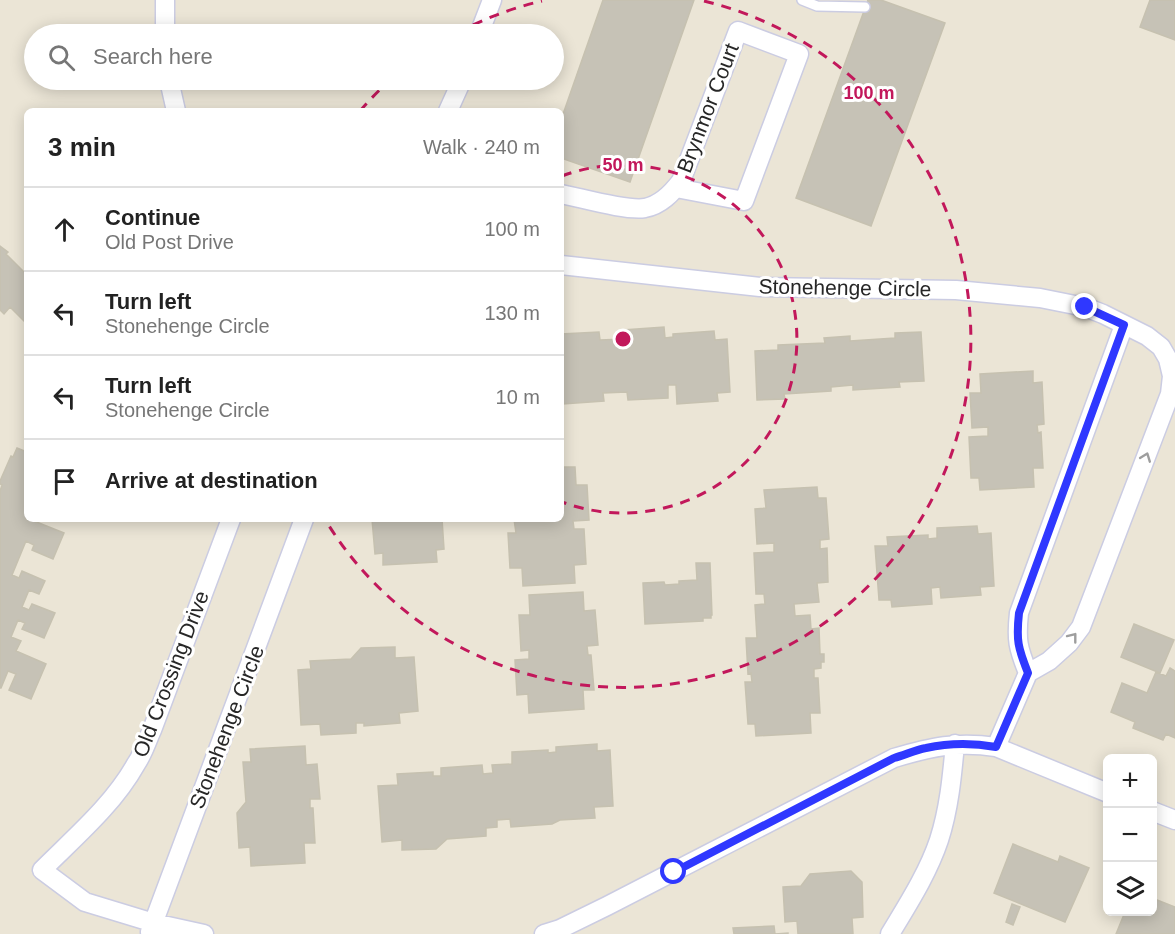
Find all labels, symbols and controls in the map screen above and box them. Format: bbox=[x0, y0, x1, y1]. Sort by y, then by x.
search box bbox=[24, 24, 564, 90]
street label: Brynmor Court bbox=[672, 40, 743, 176]
icon: search bbox=[45, 41, 78, 74]
text: Search here bbox=[93, 44, 213, 69]
text: 100 m bbox=[843, 83, 895, 103]
text: 3 min bbox=[48, 132, 116, 162]
text: Walk · 240 m bbox=[423, 136, 540, 158]
text: 50 m bbox=[602, 155, 644, 175]
text: Continue bbox=[105, 205, 200, 230]
icon: ahead bbox=[48, 213, 81, 246]
text: 100 m bbox=[484, 218, 540, 240]
text: Old Post Drive bbox=[105, 231, 234, 253]
street label: Stonehenge Circle bbox=[758, 274, 932, 301]
text: Turn left bbox=[105, 289, 191, 314]
route end bbox=[1071, 293, 1097, 319]
icon: left bbox=[48, 297, 81, 330]
text: 130 m bbox=[484, 302, 540, 324]
text: Stonehenge Circle bbox=[105, 315, 270, 337]
centre of rings bbox=[613, 329, 633, 349]
text: Turn left bbox=[105, 373, 191, 398]
icon: left bbox=[48, 381, 81, 414]
text: 10 m bbox=[496, 386, 540, 408]
text: Stonehenge Circle bbox=[105, 399, 270, 421]
one-way arrow bbox=[1139, 452, 1151, 463]
icon: arrive bbox=[48, 465, 81, 498]
text: Arrive at destination bbox=[105, 468, 318, 493]
street label: Old Crossing Drive bbox=[128, 587, 213, 760]
one-way arrow bbox=[1066, 633, 1077, 644]
street label: Stonehenge Circle bbox=[185, 642, 268, 812]
map controls bbox=[1103, 754, 1157, 916]
button: + bbox=[1103, 754, 1157, 808]
button: − bbox=[1103, 808, 1157, 862]
route start bbox=[660, 858, 686, 884]
button: layers bbox=[1103, 862, 1157, 916]

